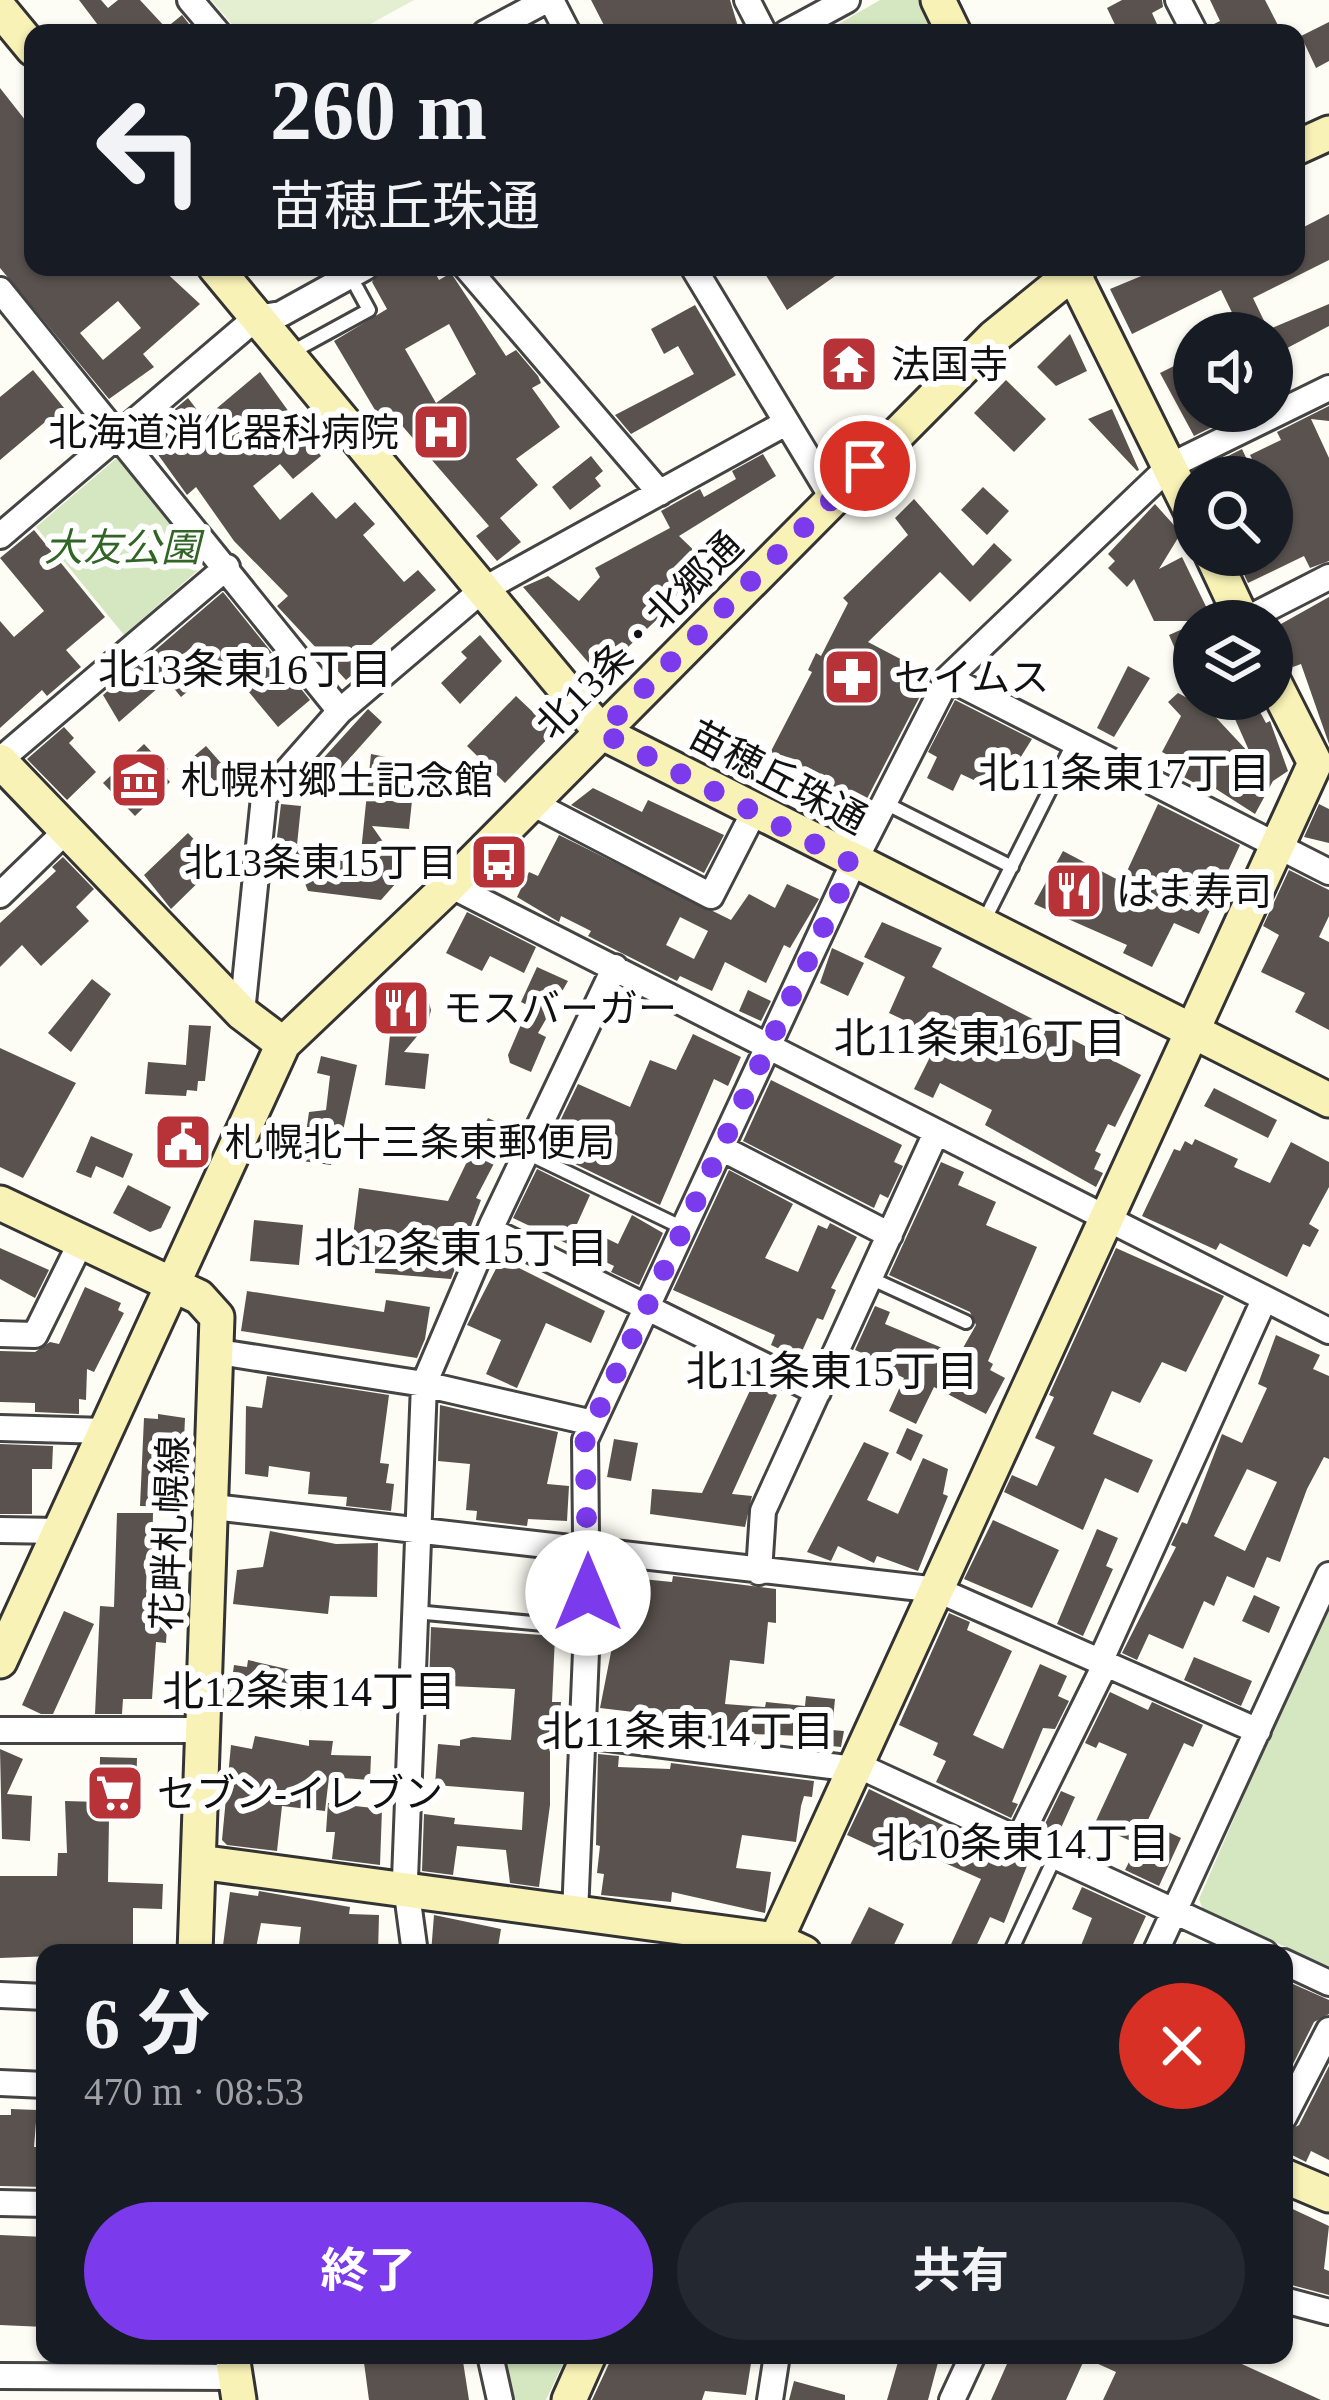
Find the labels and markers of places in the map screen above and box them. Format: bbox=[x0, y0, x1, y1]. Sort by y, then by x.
temple icon: 法国寺 bbox=[818, 333, 880, 395]
place label: 法国寺 bbox=[891, 343, 1008, 386]
hospital icon: 北海道消化器科病院 bbox=[410, 401, 472, 463]
place label: 北海道消化器科病院 bbox=[48, 411, 399, 454]
pin bbox=[814, 415, 916, 517]
pharmacy icon: セイムス bbox=[821, 646, 883, 708]
place label: セイムス bbox=[894, 656, 1049, 699]
museum icon: 札幌村郷土記念館 bbox=[108, 749, 170, 811]
place label: 札幌村郷土記念館 bbox=[181, 759, 493, 802]
bus stop icon: 北13条東15丁目 bbox=[468, 831, 530, 893]
place label: 北13条東15丁目 bbox=[184, 841, 457, 884]
restaurant icon: はま寿司 bbox=[1043, 860, 1105, 922]
place label: はま寿司 bbox=[1116, 870, 1272, 913]
restaurant icon: モスバーガー bbox=[370, 977, 432, 1039]
place label: モスバーガー bbox=[443, 987, 677, 1030]
public building icon: 札幌北十三条東郵便局 bbox=[152, 1111, 214, 1173]
place label: 札幌北十三条東郵便局 bbox=[225, 1121, 615, 1164]
supermarket icon: セブン-イレブン bbox=[84, 1762, 146, 1824]
place label: セブン-イレブン bbox=[157, 1772, 443, 1815]

